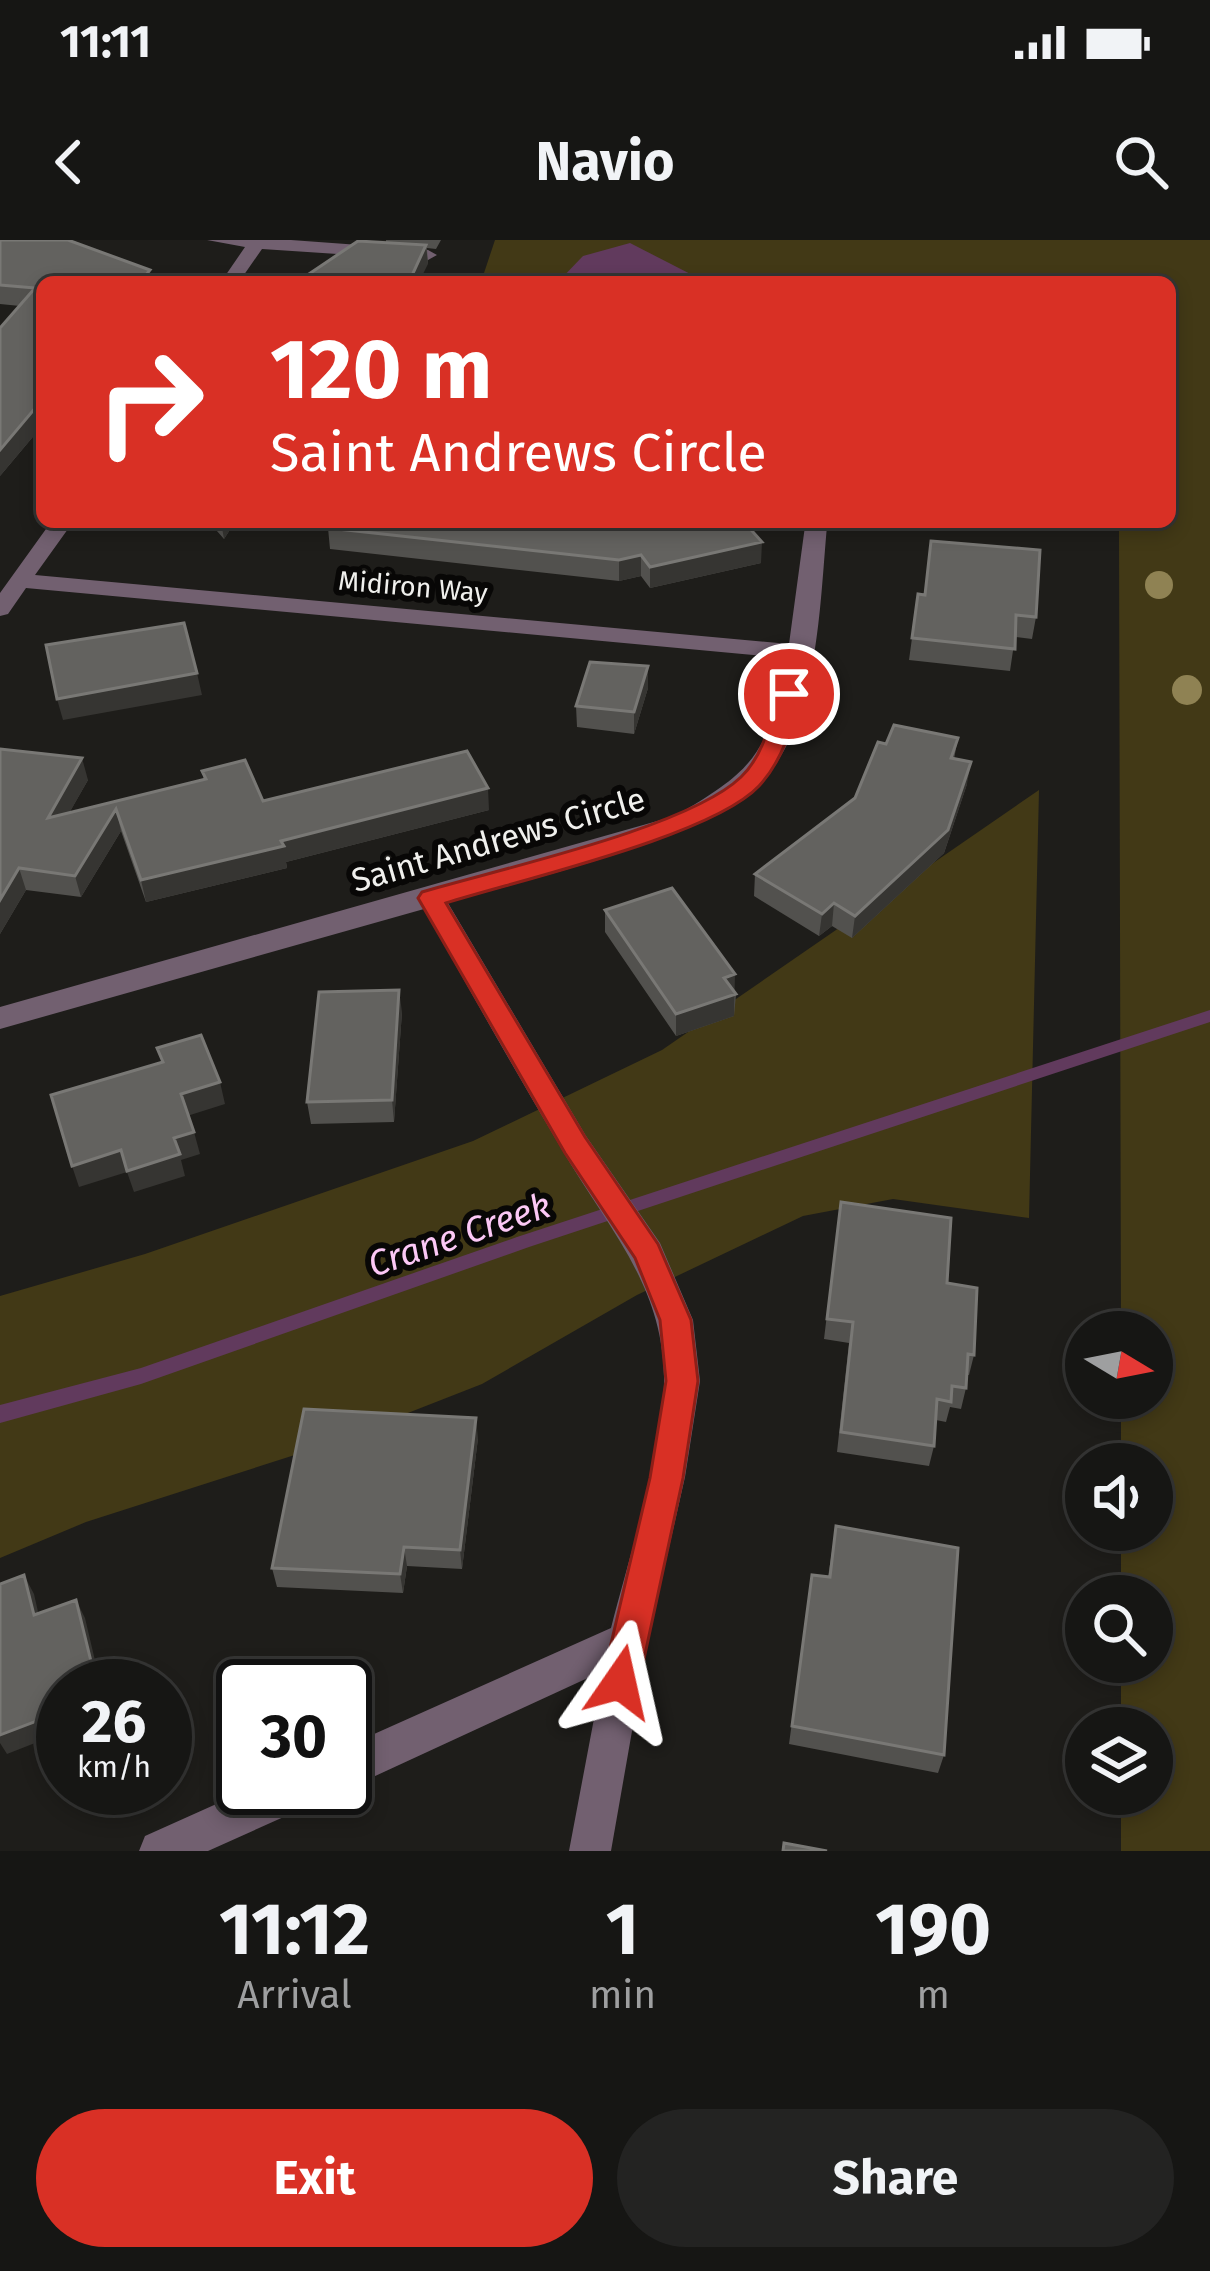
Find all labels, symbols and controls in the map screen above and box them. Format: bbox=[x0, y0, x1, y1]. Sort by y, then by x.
text: 11:11 bbox=[60, 15, 151, 69]
icon: back bbox=[36, 129, 102, 195]
icon: search bbox=[1108, 129, 1174, 195]
text: Navio bbox=[535, 130, 675, 194]
text: 120 m bbox=[270, 319, 492, 420]
icon: right bbox=[72, 324, 228, 480]
text: Saint Andrews Circle bbox=[270, 421, 767, 485]
street label: Midiron Way bbox=[337, 565, 490, 610]
pin bbox=[738, 643, 840, 745]
icon: arrive bbox=[756, 661, 822, 727]
street label: Saint Andrews Circle bbox=[347, 779, 650, 901]
water label: Crane Creek bbox=[362, 1183, 556, 1287]
north arrow bbox=[1065, 1311, 1173, 1419]
map controls bbox=[1065, 1311, 1173, 1815]
button: sound bbox=[1065, 1443, 1173, 1551]
button: search bbox=[1065, 1575, 1173, 1683]
position arrow bbox=[557, 1619, 683, 1745]
speed limit sign: 30 bbox=[216, 1659, 372, 1815]
text: 26 bbox=[82, 1686, 146, 1758]
button: layers bbox=[1065, 1707, 1173, 1815]
text: km/h bbox=[77, 1749, 151, 1785]
text: 11:12 bbox=[219, 1887, 370, 1973]
text: 1 bbox=[606, 1887, 639, 1973]
text: 190 bbox=[875, 1887, 991, 1973]
text: Arrival bbox=[237, 1972, 352, 2018]
text: min bbox=[589, 1972, 656, 2018]
text: m bbox=[916, 1972, 950, 2018]
button: Exit bbox=[36, 2109, 593, 2247]
button: Share bbox=[617, 2109, 1174, 2247]

